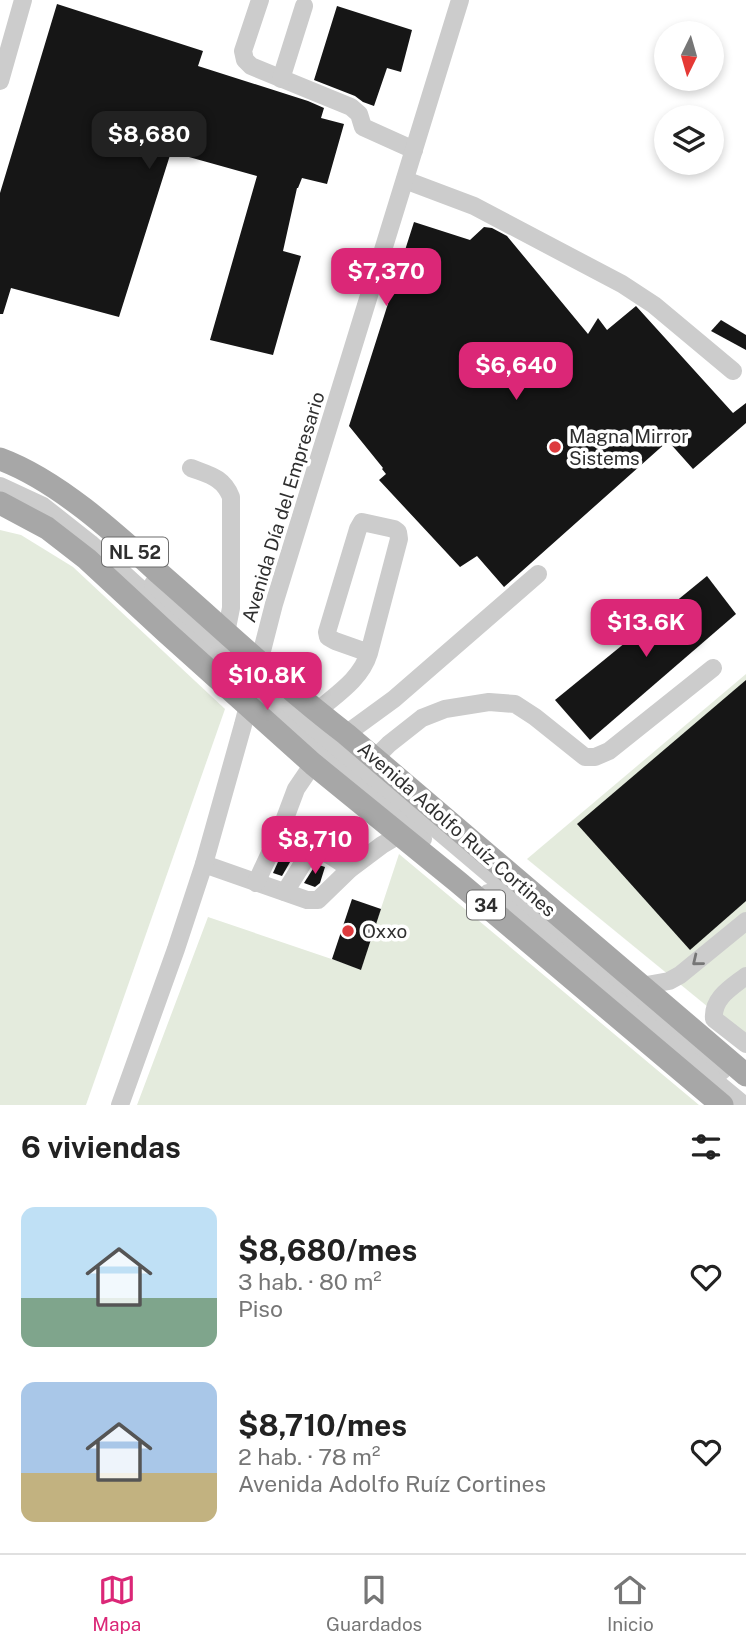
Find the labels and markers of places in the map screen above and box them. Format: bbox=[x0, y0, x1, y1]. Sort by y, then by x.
pin: $8,680 bbox=[92, 111, 206, 171]
pin: $7,370 bbox=[329, 248, 443, 308]
pin: $6,640 bbox=[459, 342, 573, 402]
place label: Magna Mirror Sistems bbox=[569, 425, 689, 469]
marker: Magna Mirror Sistems bbox=[547, 439, 563, 455]
pin: $13.6K bbox=[589, 600, 703, 659]
pin: $10.8K bbox=[210, 652, 324, 712]
pin: $8,710 bbox=[258, 816, 372, 876]
place label: Oxxo bbox=[362, 920, 407, 942]
marker: Oxxo bbox=[340, 923, 356, 939]

